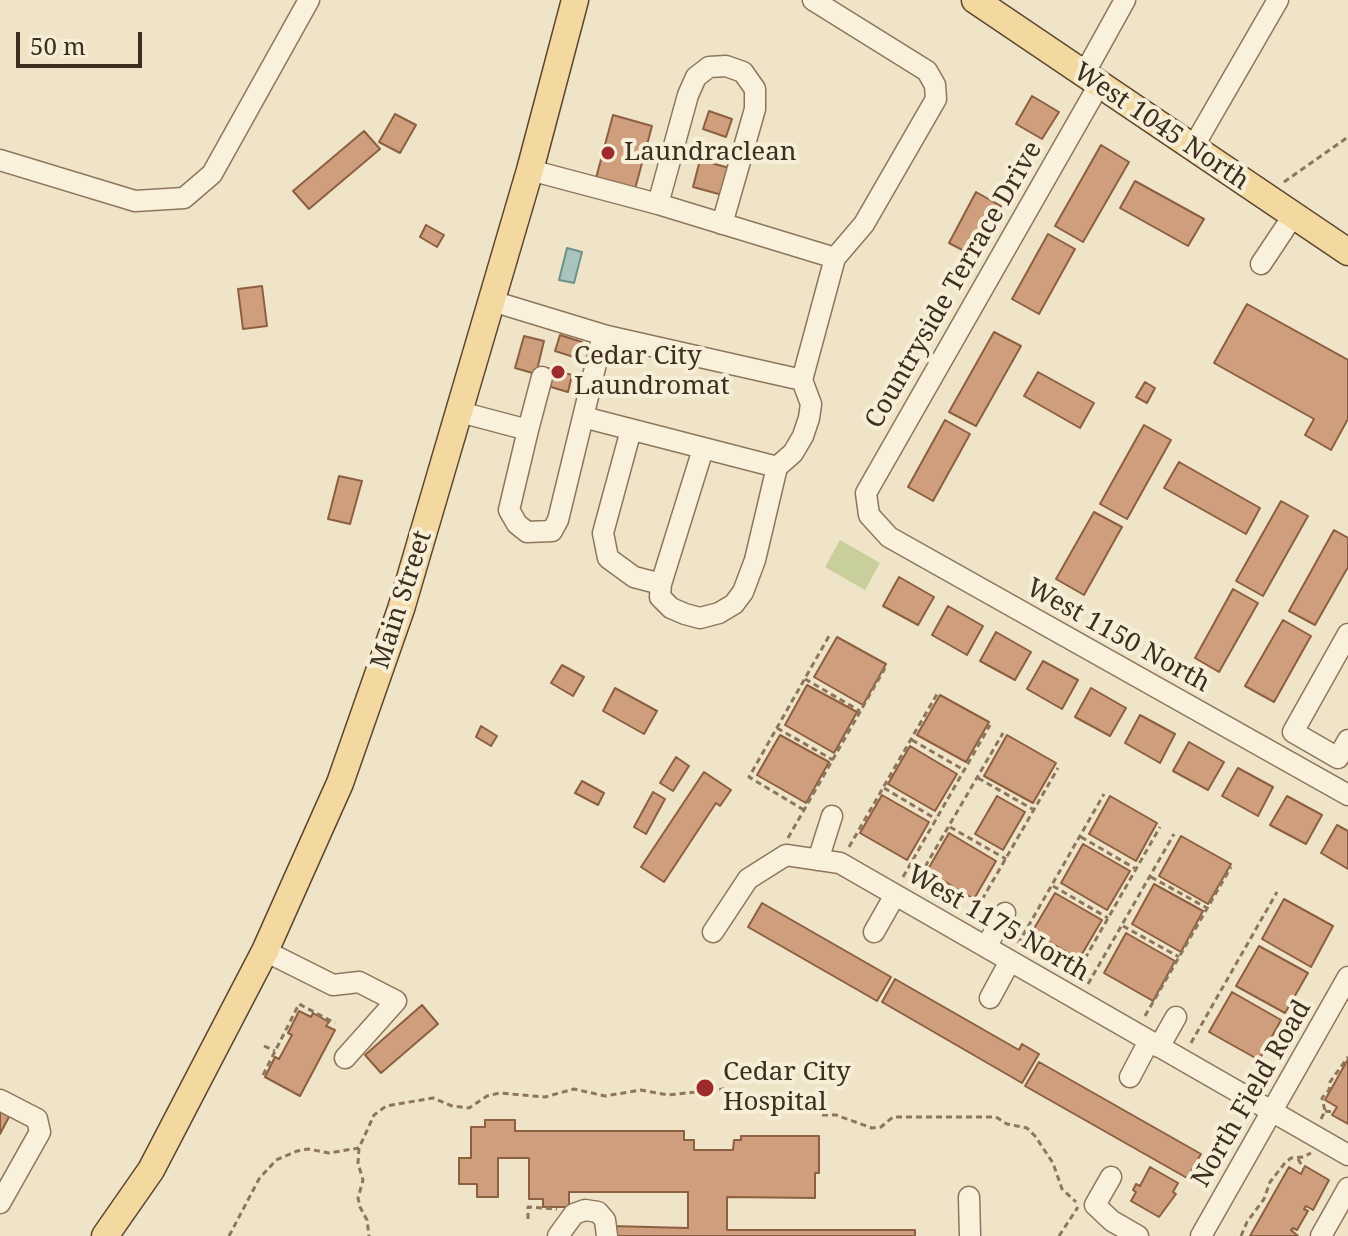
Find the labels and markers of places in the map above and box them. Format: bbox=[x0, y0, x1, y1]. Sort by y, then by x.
place label: Laundraclean bbox=[624, 137, 797, 169]
marker: Laundraclean bbox=[599, 144, 617, 162]
place label: Cedar City Laundromat bbox=[574, 341, 730, 402]
marker: Cedar City Laundromat bbox=[549, 363, 567, 381]
place label: Cedar City Hospital bbox=[723, 1057, 851, 1118]
marker: Cedar City Hospital bbox=[694, 1077, 716, 1099]

